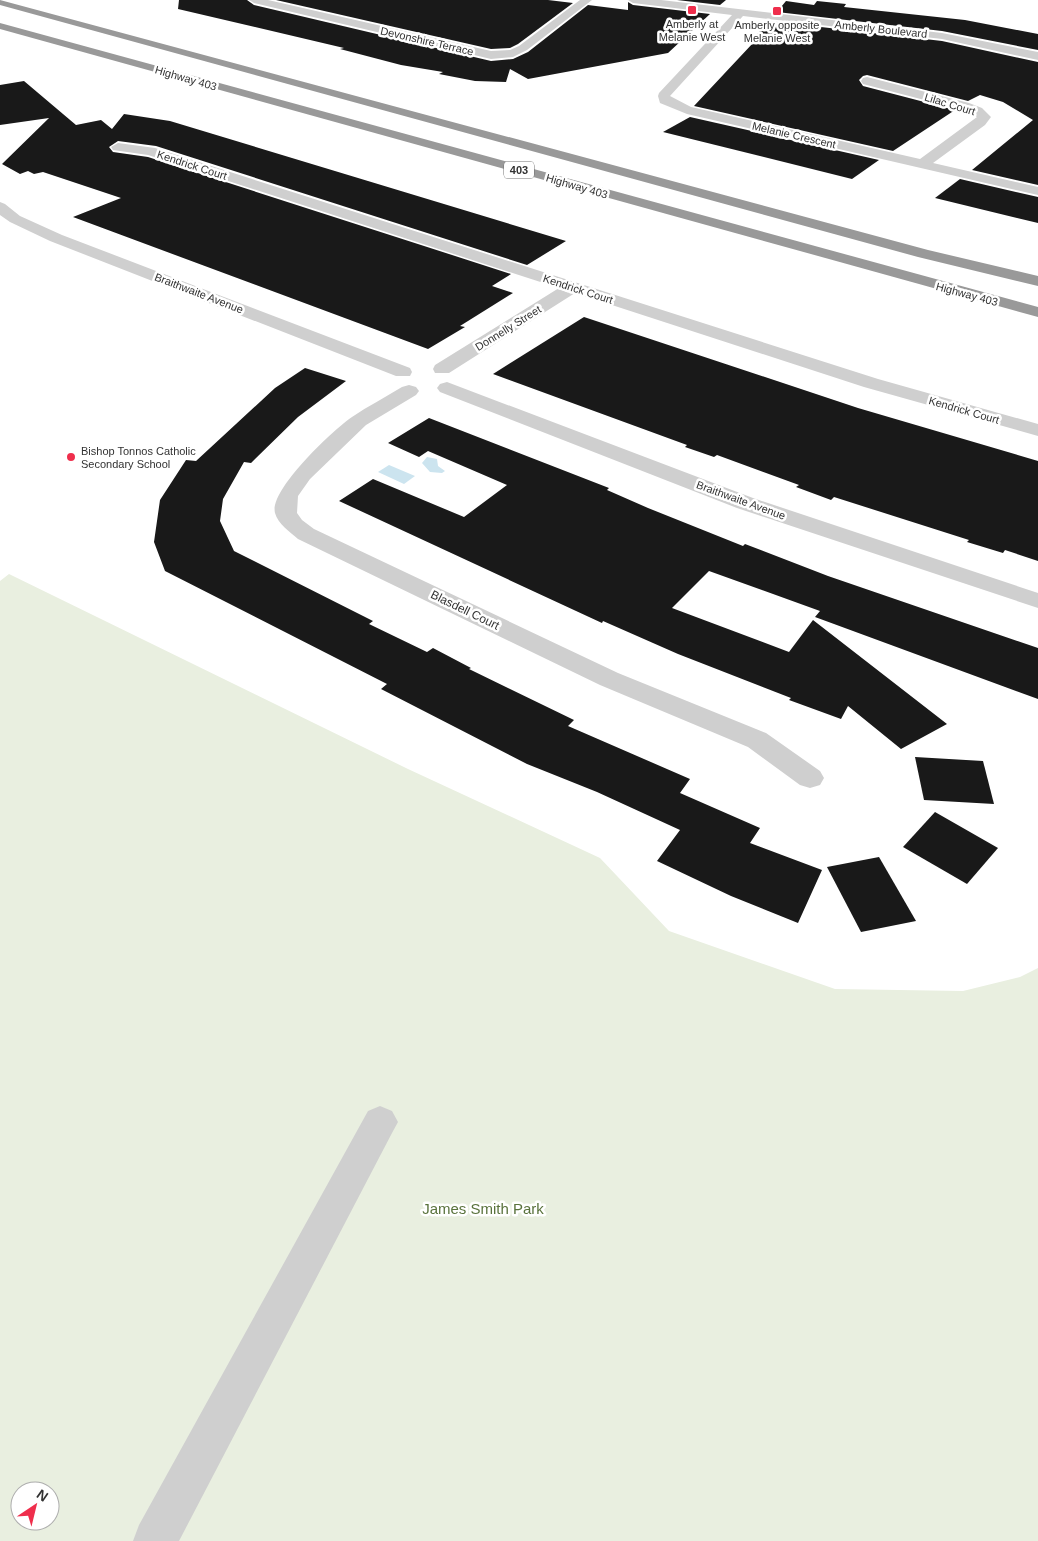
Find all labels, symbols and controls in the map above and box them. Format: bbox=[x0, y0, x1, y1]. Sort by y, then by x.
marker: Amberly at Melanie West bbox=[686, 4, 698, 16]
marker: Amberly opposite Melanie West bbox=[771, 5, 783, 17]
place label: Amberly at Melanie West bbox=[659, 18, 725, 43]
street label: Amberly Boulevard bbox=[834, 18, 928, 40]
place label: Amberly opposite Melanie West bbox=[735, 19, 820, 44]
street label: Devonshire Terrace bbox=[379, 24, 475, 58]
street label: Highway 403 bbox=[154, 63, 218, 93]
street label: Lilac Court bbox=[923, 91, 977, 117]
street label: Melanie Crescent bbox=[751, 120, 837, 150]
street label: Kendrick Court bbox=[156, 148, 228, 182]
road number: 403 bbox=[504, 162, 534, 178]
street label: Highway 403 bbox=[545, 171, 609, 201]
street label: Braithwaite Avenue bbox=[153, 271, 245, 315]
street label: Kendrick Court bbox=[542, 272, 614, 306]
street label: Highway 403 bbox=[935, 280, 999, 308]
street label: Donnelly Street bbox=[473, 303, 543, 353]
street label: Kendrick Court bbox=[927, 394, 1001, 426]
place label: Bishop Tonnos Catholic Secondary School bbox=[81, 445, 196, 470]
marker: Bishop Tonnos Catholic Secondary School bbox=[65, 451, 77, 463]
street label: Braithwaite Avenue bbox=[695, 478, 787, 522]
street label: Blasdell Court bbox=[428, 587, 502, 633]
park label: James Smith Park bbox=[422, 1200, 544, 1217]
north arrow bbox=[10, 1481, 60, 1531]
text: N bbox=[34, 1486, 51, 1505]

